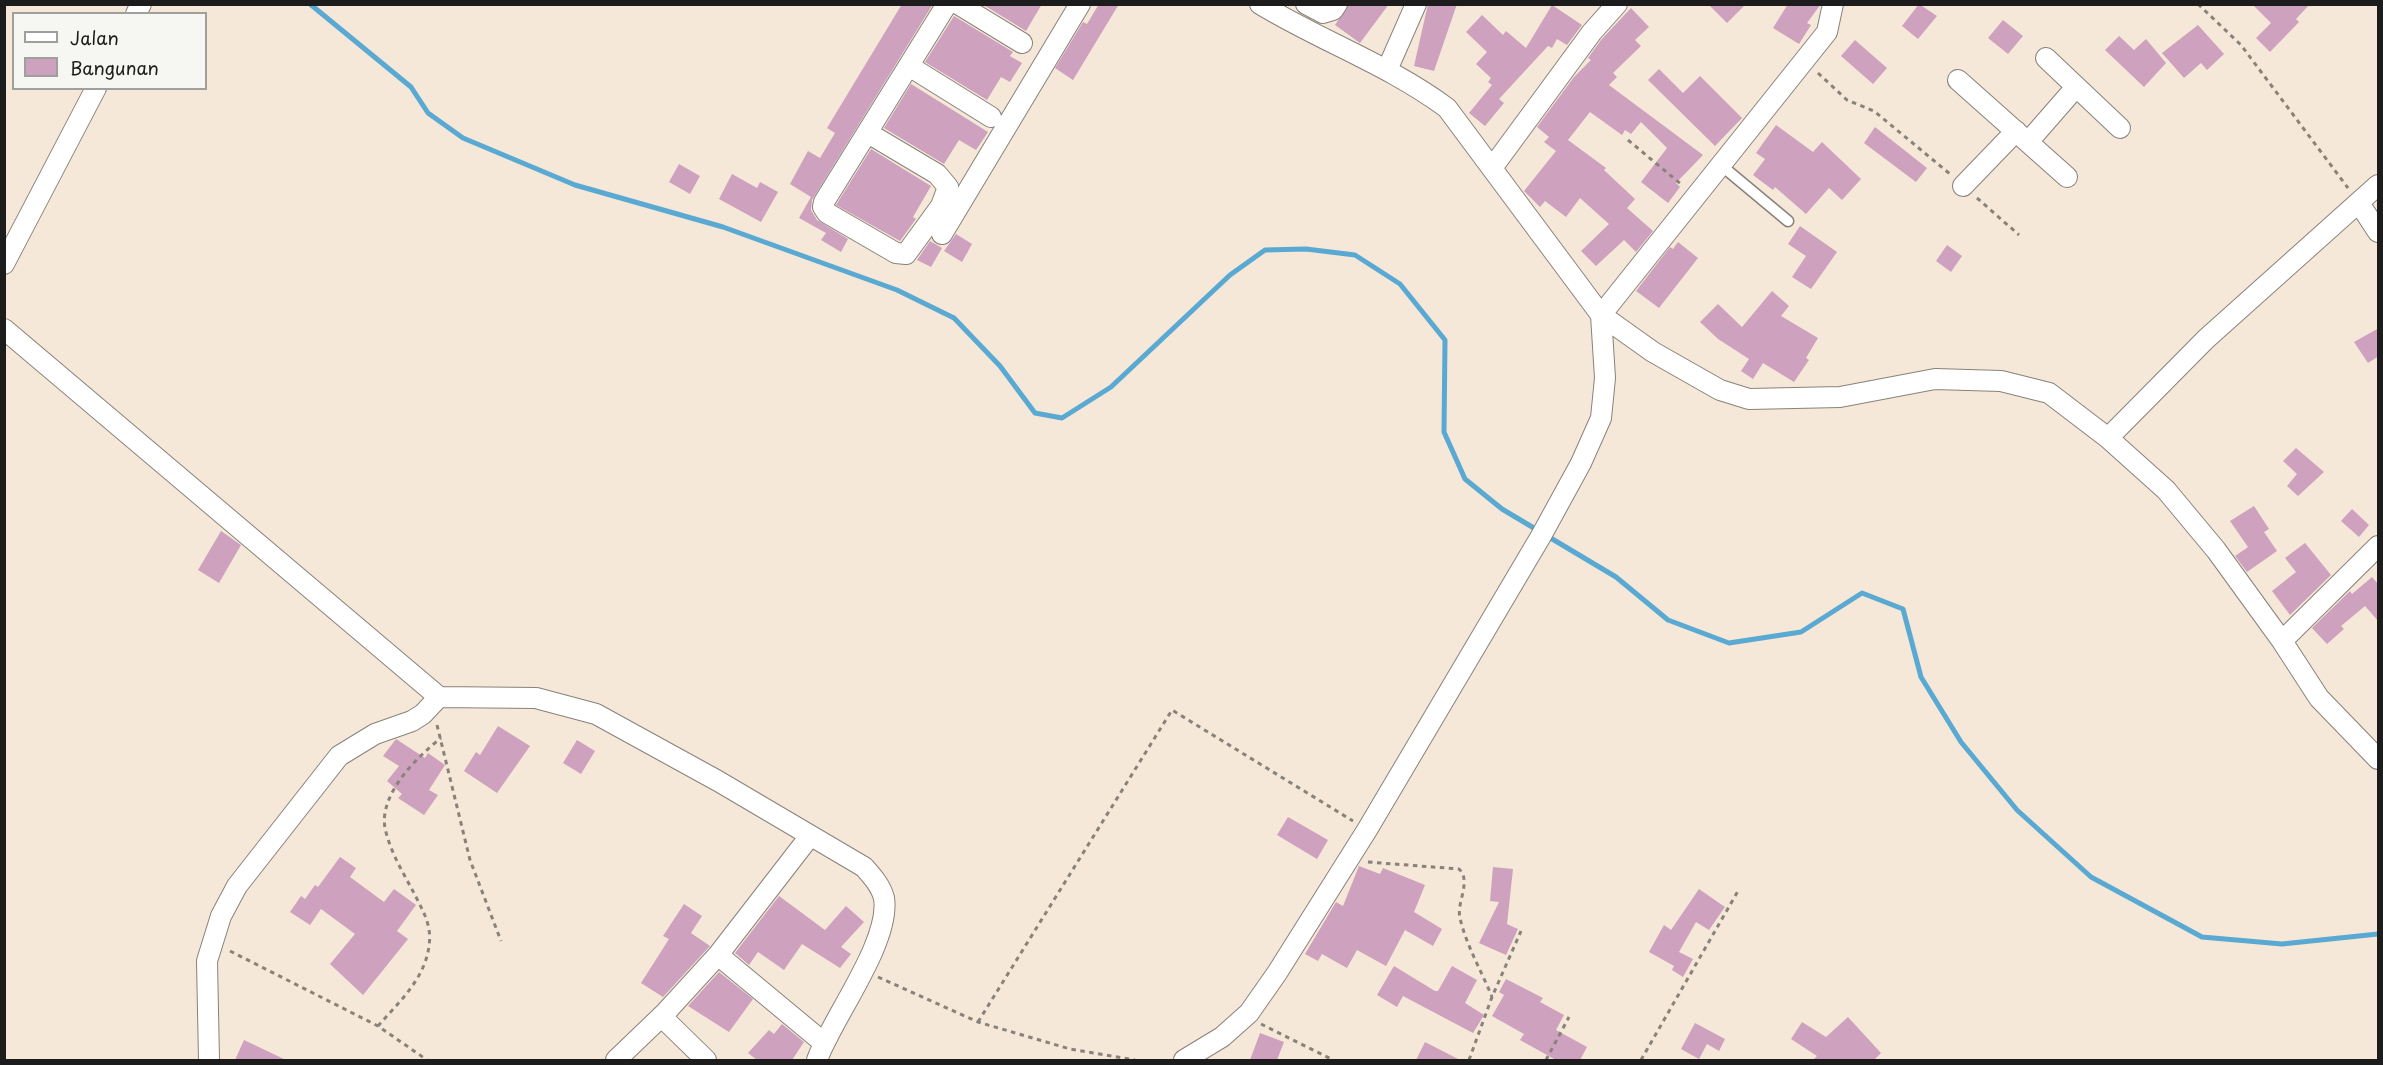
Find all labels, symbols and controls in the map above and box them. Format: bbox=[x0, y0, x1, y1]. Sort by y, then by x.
legend bbox=[12, 12, 207, 90]
text: Jalan bbox=[70, 24, 119, 51]
text: Bangunan bbox=[70, 54, 159, 81]

